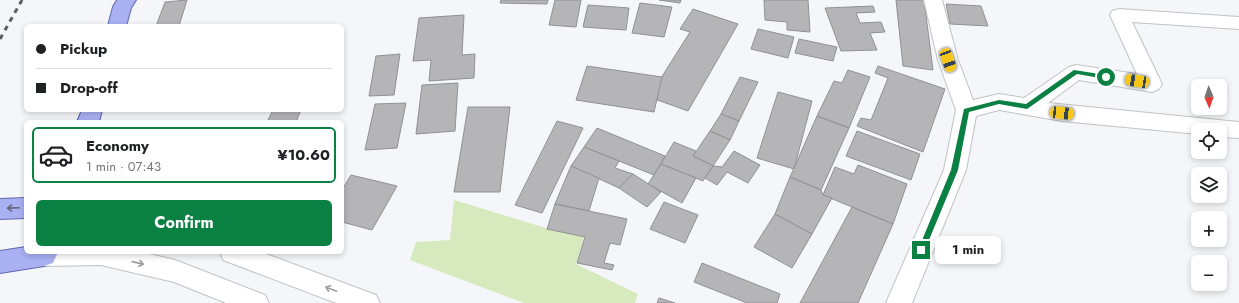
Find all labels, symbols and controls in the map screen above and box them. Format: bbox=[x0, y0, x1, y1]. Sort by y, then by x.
text: Pickup bbox=[60, 38, 107, 60]
car bbox=[938, 47, 958, 73]
route start bbox=[1097, 68, 1115, 86]
car bbox=[1124, 73, 1150, 89]
text: Drop-off bbox=[60, 77, 118, 99]
north arrow bbox=[1191, 79, 1227, 115]
map controls bbox=[1191, 79, 1227, 291]
car bbox=[1049, 106, 1075, 120]
button: locate bbox=[1191, 123, 1227, 159]
text: Economy bbox=[86, 135, 149, 157]
icon: car bbox=[38, 137, 74, 173]
text: ¥10.60 bbox=[278, 144, 330, 166]
text: 1 min · 07:43 bbox=[86, 157, 161, 176]
button: layers bbox=[1191, 167, 1227, 203]
button: Confirm bbox=[36, 200, 332, 246]
one-way arrow bbox=[7, 204, 20, 212]
button: + bbox=[1191, 211, 1227, 247]
callout: 1 min bbox=[935, 236, 1001, 264]
text: 1 min bbox=[952, 240, 984, 259]
route end bbox=[912, 241, 930, 259]
button: − bbox=[1191, 255, 1227, 291]
one-way arrow bbox=[132, 259, 145, 267]
one-way arrow bbox=[325, 285, 337, 293]

